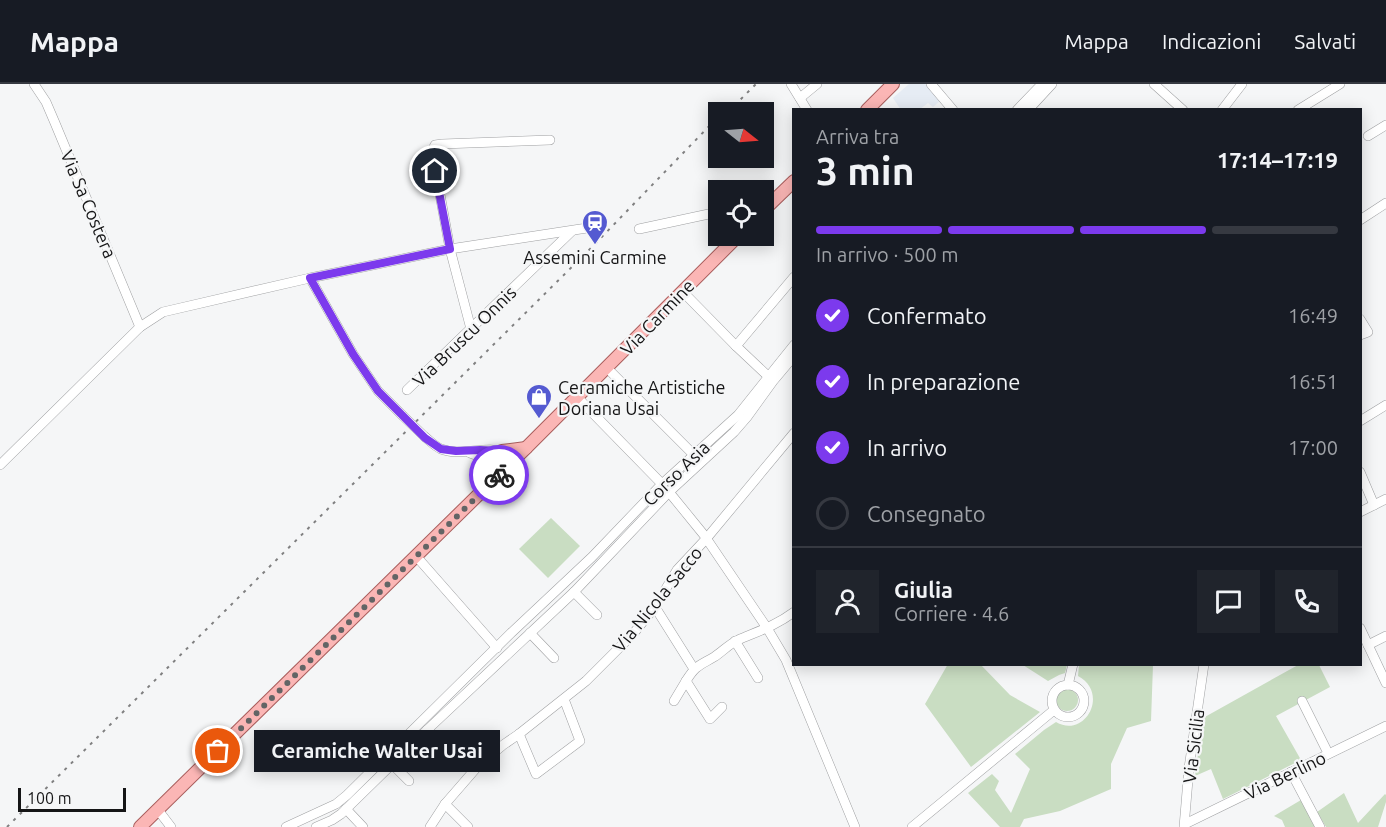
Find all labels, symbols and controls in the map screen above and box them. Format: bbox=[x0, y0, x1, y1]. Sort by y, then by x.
text: Mappa bbox=[30, 26, 119, 57]
text: Mappa bbox=[1064, 29, 1129, 53]
text: Indicazioni bbox=[1162, 29, 1261, 53]
text: Salvati bbox=[1294, 29, 1356, 53]
north arrow bbox=[708, 102, 774, 168]
map controls bbox=[708, 102, 774, 246]
text: Arriva tra bbox=[816, 125, 899, 148]
pin bbox=[409, 145, 460, 196]
street label: Via Sa Costera bbox=[57, 147, 121, 261]
text: 17:14–17:19 bbox=[1217, 147, 1338, 172]
text: 3 min bbox=[816, 149, 915, 192]
icon: home bbox=[418, 154, 451, 187]
button: locate bbox=[708, 180, 774, 246]
station icon: Assemini Carmine bbox=[580, 208, 610, 246]
text: In arrivo · 500 m bbox=[816, 243, 959, 266]
place label: Assemini Carmine bbox=[523, 247, 667, 267]
street label: Via Carmine bbox=[616, 275, 698, 359]
street label: Via Bruscu Onnis bbox=[408, 282, 520, 390]
icon: check bbox=[816, 299, 849, 332]
text: Confermato bbox=[867, 303, 987, 328]
text: 16:49 bbox=[1288, 304, 1338, 327]
icon: check bbox=[816, 365, 849, 398]
text: In preparazione bbox=[867, 369, 1020, 394]
text: 16:51 bbox=[1288, 370, 1338, 393]
place label: Ceramiche Artistiche Doriana Usai bbox=[558, 377, 725, 418]
shop icon: Ceramiche Artistiche Doriana Usai bbox=[524, 382, 554, 420]
icon: check bbox=[816, 431, 849, 464]
text: In arrivo bbox=[867, 435, 947, 460]
text: 17:00 bbox=[1288, 436, 1338, 459]
street label: Corso Asia bbox=[639, 437, 713, 509]
courier bbox=[469, 445, 529, 505]
icon: bike bbox=[483, 459, 516, 492]
text: Consegnato bbox=[867, 501, 986, 526]
street label: Via Nicola Sacco bbox=[608, 542, 706, 656]
button: person bbox=[816, 570, 879, 633]
button: chat bbox=[1197, 570, 1260, 633]
button: phone bbox=[1275, 570, 1338, 633]
text: Giulia bbox=[894, 577, 953, 602]
text: Corriere · 4.6 bbox=[894, 602, 1009, 625]
street label: Via Sicilia bbox=[1179, 708, 1207, 784]
pin bbox=[192, 725, 243, 776]
callout: Ceramiche Walter Usai bbox=[254, 730, 500, 772]
icon: bag bbox=[201, 734, 234, 767]
text: Ceramiche Walter Usai bbox=[271, 739, 483, 762]
street label: Via Berlino bbox=[1241, 747, 1329, 803]
scale bar bbox=[18, 785, 126, 812]
text: 100 m bbox=[27, 789, 72, 807]

